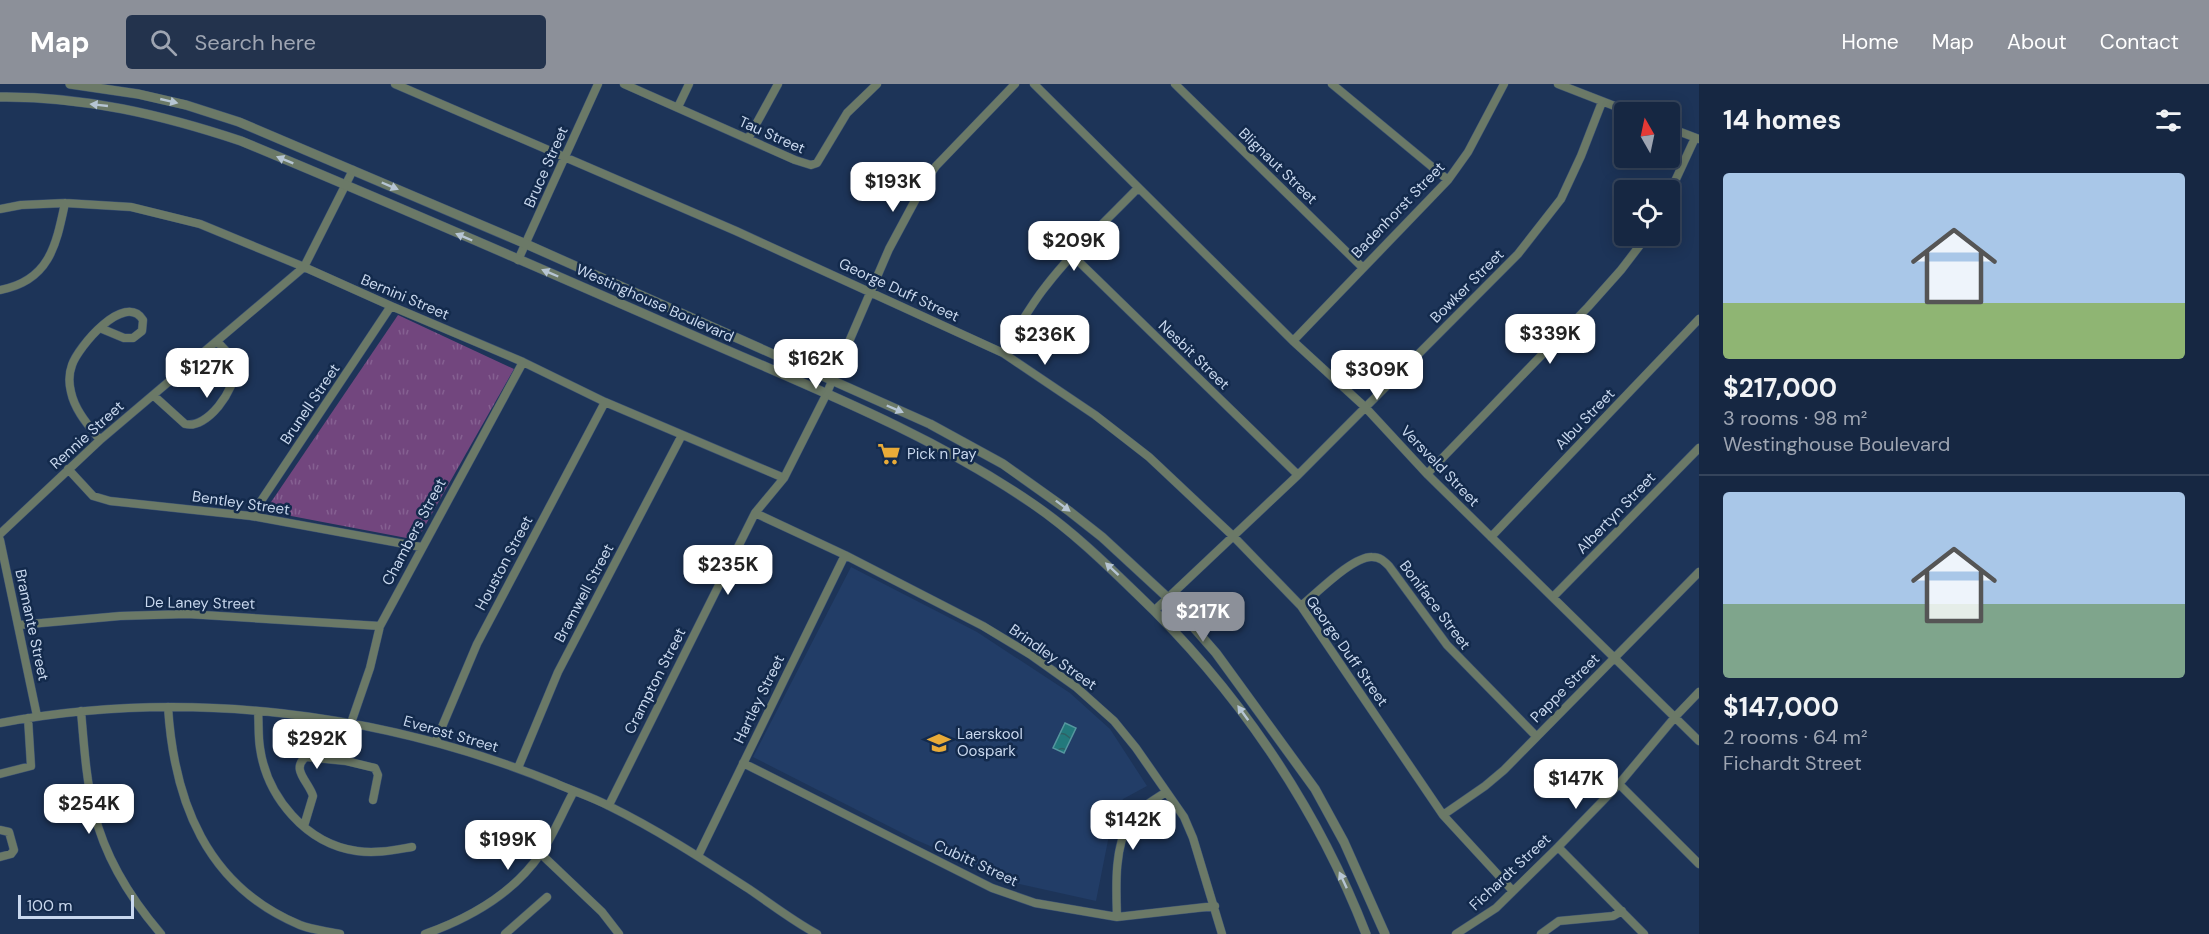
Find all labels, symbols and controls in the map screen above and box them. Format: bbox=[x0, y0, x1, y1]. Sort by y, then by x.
search box bbox=[126, 15, 546, 69]
text: Map bbox=[30, 24, 90, 61]
icon: search bbox=[147, 26, 180, 59]
text: Search here bbox=[195, 28, 316, 57]
text: Home bbox=[1841, 28, 1899, 56]
text: Map bbox=[1932, 28, 1974, 56]
text: About bbox=[2007, 28, 2067, 56]
text: Contact bbox=[2100, 28, 2179, 56]
one-way arrow bbox=[160, 97, 179, 106]
one-way arrow bbox=[90, 100, 109, 109]
north arrow bbox=[1614, 102, 1680, 168]
map controls bbox=[1614, 102, 1680, 246]
text: 14 homes bbox=[1723, 103, 1841, 137]
icon: filters bbox=[2152, 104, 2185, 137]
street label: Tau Street bbox=[736, 112, 808, 159]
street label: Bruce Street bbox=[519, 123, 573, 211]
street label: Blignaut Street bbox=[1234, 123, 1322, 209]
one-way arrow bbox=[276, 155, 294, 165]
street label: Badenhorst Street bbox=[1347, 158, 1449, 262]
pin: $193K bbox=[851, 162, 935, 213]
text: $193K bbox=[864, 168, 922, 194]
button: locate bbox=[1614, 180, 1680, 246]
one-way arrow bbox=[381, 181, 399, 191]
icon: home bbox=[1900, 212, 2008, 320]
pin: $209K bbox=[1032, 221, 1116, 272]
text: $209K bbox=[1042, 227, 1106, 253]
one-way arrow bbox=[455, 232, 473, 242]
street label: Bowker Street bbox=[1426, 245, 1508, 327]
street label: George Duff Street bbox=[836, 253, 962, 327]
street label: Westinghouse Boulevard bbox=[573, 259, 737, 347]
street label: Bernini Street bbox=[358, 269, 452, 325]
one-way arrow bbox=[541, 269, 558, 278]
pin: $339K bbox=[1508, 314, 1592, 365]
pin: $236K bbox=[1003, 315, 1087, 366]
street label: Nesbit Street bbox=[1154, 316, 1234, 394]
text: $339K bbox=[1519, 320, 1581, 346]
text: $236K bbox=[1014, 321, 1076, 347]
pin: $162K bbox=[774, 339, 858, 390]
text: $162K bbox=[788, 345, 844, 371]
pin: $127K bbox=[165, 348, 249, 399]
pin: $309K bbox=[1335, 350, 1419, 401]
text: $127K bbox=[180, 354, 234, 380]
text: $309K bbox=[1345, 356, 1409, 382]
street label: Brunell Street bbox=[276, 360, 345, 448]
text: $217,000 bbox=[1723, 371, 1837, 405]
street label: Albu Street bbox=[1551, 384, 1619, 454]
street label: Rennie Street bbox=[46, 396, 128, 473]
one-way arrow bbox=[886, 404, 904, 414]
text: 3 rooms · 98 m² bbox=[1723, 405, 1867, 431]
street label: Versveld Street bbox=[1396, 421, 1484, 511]
text: Westinghouse Boulevard bbox=[1723, 431, 1950, 457]
supermarket icon: Pick n Pay bbox=[876, 441, 902, 467]
place label: Pick n Pay bbox=[907, 444, 977, 464]
street label: Albertyn Street bbox=[1572, 468, 1660, 558]
street label: Chambers Street bbox=[377, 475, 451, 589]
street label: Bentley Street bbox=[191, 486, 291, 520]
one-way arrow bbox=[1055, 500, 1071, 513]
street label: Houston Street bbox=[471, 512, 537, 614]
icon: home bbox=[1900, 531, 2008, 639]
street label: Bramwell Street bbox=[550, 540, 618, 646]
pin: $235K bbox=[686, 545, 770, 596]
text: $235K bbox=[697, 551, 759, 577]
street label: Boniface Street bbox=[1395, 556, 1475, 654]
one-way arrow bbox=[1105, 563, 1120, 576]
street label: Bramante Street bbox=[10, 567, 54, 683]
street label: De Laney Street bbox=[145, 592, 256, 614]
pin: $217K bbox=[1161, 592, 1245, 643]
street label: George Duff Street bbox=[1301, 592, 1393, 710]
text: $217K bbox=[1176, 598, 1230, 624]
street label: Brindley Street bbox=[1005, 619, 1101, 695]
street label: Crampton Street bbox=[620, 624, 690, 737]
street label: Pappe Street bbox=[1526, 649, 1604, 727]
street label: Hartley Street bbox=[729, 651, 789, 747]
text: $147,000 bbox=[1723, 690, 1839, 724]
one-way arrow bbox=[1237, 705, 1249, 721]
street label: Everest Street bbox=[401, 711, 501, 757]
pin: $292K bbox=[275, 719, 359, 770]
place label: Laerskool Oospark bbox=[957, 724, 1023, 761]
text: 2 rooms · 64 m² bbox=[1723, 724, 1867, 750]
text: $292K bbox=[287, 725, 347, 751]
school or university icon: Laerskool Oospark bbox=[926, 730, 952, 756]
text: Fichardt Street bbox=[1723, 750, 1862, 776]
pin: $147K bbox=[1534, 759, 1618, 810]
text: $147K bbox=[1548, 765, 1604, 791]
pin: $254K bbox=[47, 784, 131, 835]
text: $254K bbox=[58, 790, 120, 816]
pin: $142K bbox=[1091, 800, 1175, 851]
text: $142K bbox=[1105, 806, 1161, 832]
pin: $199K bbox=[466, 820, 550, 871]
text: $199K bbox=[479, 826, 537, 852]
street label: Fichardt Street bbox=[1465, 829, 1555, 915]
street label: Cubitt Street bbox=[931, 835, 1021, 891]
one-way arrow bbox=[1338, 872, 1347, 889]
scale bar bbox=[18, 892, 134, 920]
text: 100 m bbox=[27, 895, 72, 916]

